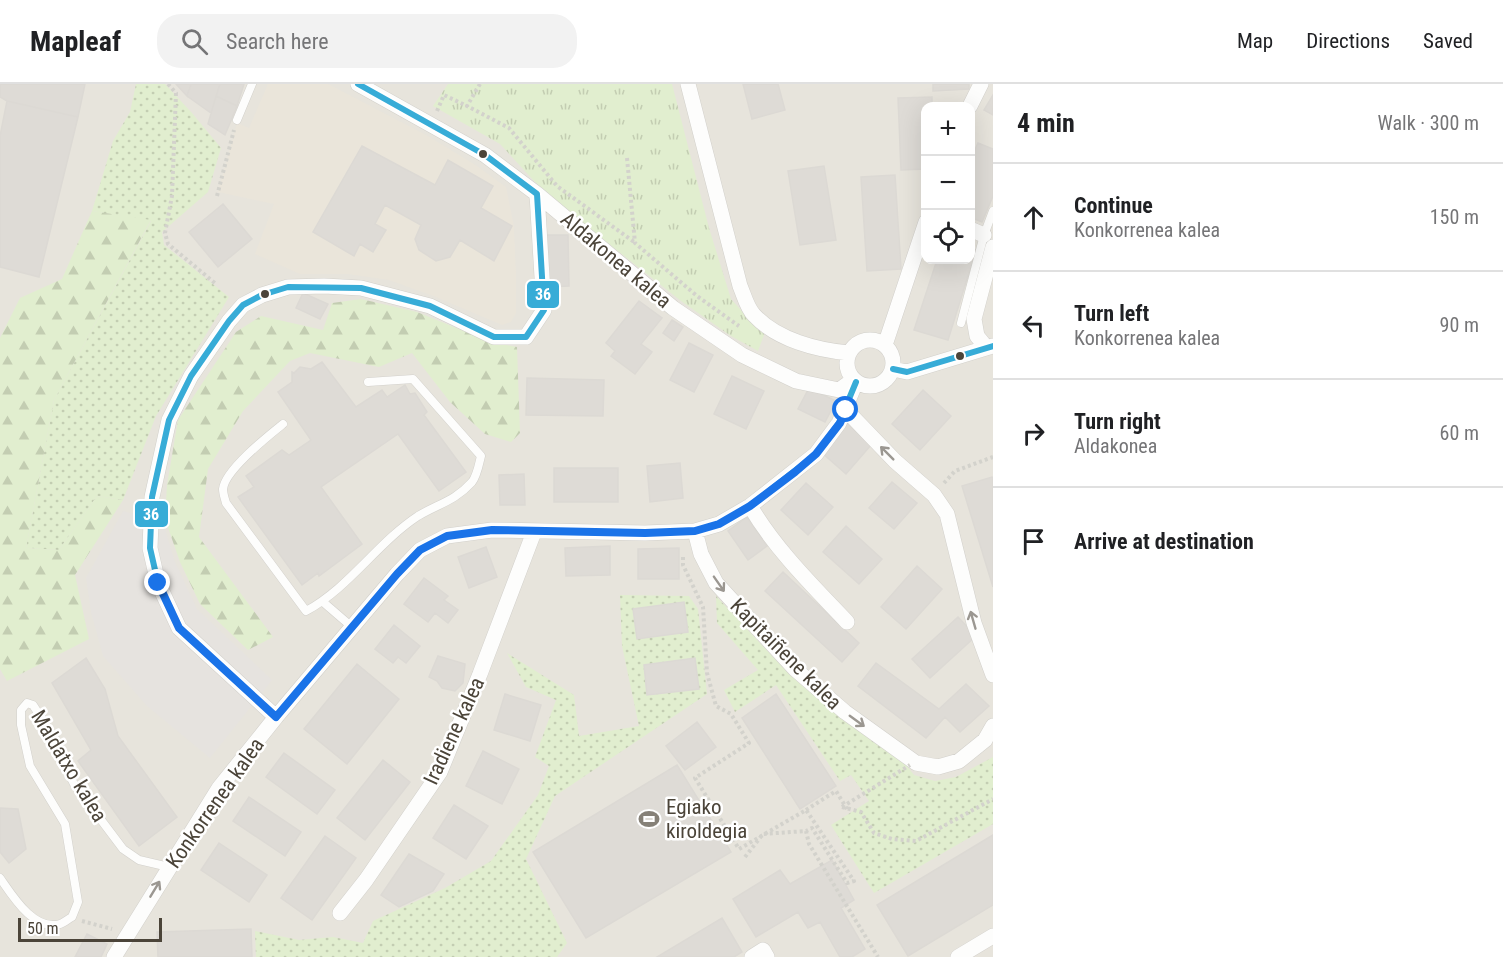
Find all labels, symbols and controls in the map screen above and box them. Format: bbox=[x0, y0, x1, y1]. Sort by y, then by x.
search box bbox=[157, 14, 577, 68]
text: Mapleaf bbox=[30, 25, 121, 58]
icon: search bbox=[178, 25, 211, 58]
text: Search here bbox=[226, 29, 328, 54]
text: Map bbox=[1237, 29, 1273, 53]
text: Directions bbox=[1306, 29, 1390, 53]
text: Saved bbox=[1423, 29, 1473, 53]
map controls bbox=[921, 102, 975, 264]
button: + bbox=[921, 102, 975, 156]
text: 4 min bbox=[1017, 108, 1075, 138]
text: Walk · 300 m bbox=[1378, 111, 1479, 135]
unlabelled marker bbox=[477, 148, 489, 160]
button: − bbox=[921, 156, 975, 210]
text: Continue bbox=[1074, 193, 1153, 218]
icon: ahead bbox=[1017, 201, 1050, 234]
text: 150 m bbox=[1430, 205, 1479, 229]
street label: Aldakonea kalea bbox=[556, 207, 676, 313]
button: locate bbox=[921, 210, 975, 264]
text: Konkorrenea kalea bbox=[1074, 218, 1220, 242]
line badge: 36 bbox=[526, 280, 560, 309]
text: 36 bbox=[535, 285, 551, 304]
unlabelled marker bbox=[259, 288, 271, 300]
text: Turn left bbox=[1074, 301, 1149, 326]
icon: left bbox=[1017, 309, 1050, 342]
text: 90 m bbox=[1440, 313, 1479, 337]
text: Konkorrenea kalea bbox=[1074, 326, 1220, 350]
unlabelled marker bbox=[954, 350, 966, 362]
route start bbox=[832, 396, 858, 422]
text: Turn right bbox=[1074, 409, 1161, 434]
icon: right bbox=[1017, 417, 1050, 450]
text: 60 m bbox=[1440, 421, 1479, 445]
text: Aldakonea bbox=[1074, 434, 1157, 458]
one-way arrow bbox=[879, 446, 894, 460]
line badge: 36 bbox=[134, 500, 169, 528]
text: 36 bbox=[143, 505, 159, 524]
icon: arrive bbox=[1017, 525, 1050, 558]
text: Arrive at destination bbox=[1074, 529, 1254, 554]
route end bbox=[144, 569, 170, 595]
one-way arrow bbox=[713, 576, 725, 592]
street label: Kapitaiñene kalea bbox=[726, 594, 846, 714]
one-way arrow bbox=[967, 610, 978, 629]
street label: Iradiene kalea bbox=[419, 674, 489, 788]
street label: Maldatxo kalea bbox=[26, 706, 112, 826]
one-way arrow bbox=[848, 715, 864, 727]
street label: Konkorrenea kalea bbox=[161, 733, 269, 873]
place label: Egiako kiroldegia bbox=[666, 795, 747, 843]
sports icon: Egiako kiroldegia bbox=[637, 807, 661, 831]
one-way arrow bbox=[150, 881, 162, 898]
scale bar bbox=[18, 915, 162, 942]
text: 50 m bbox=[27, 919, 59, 938]

